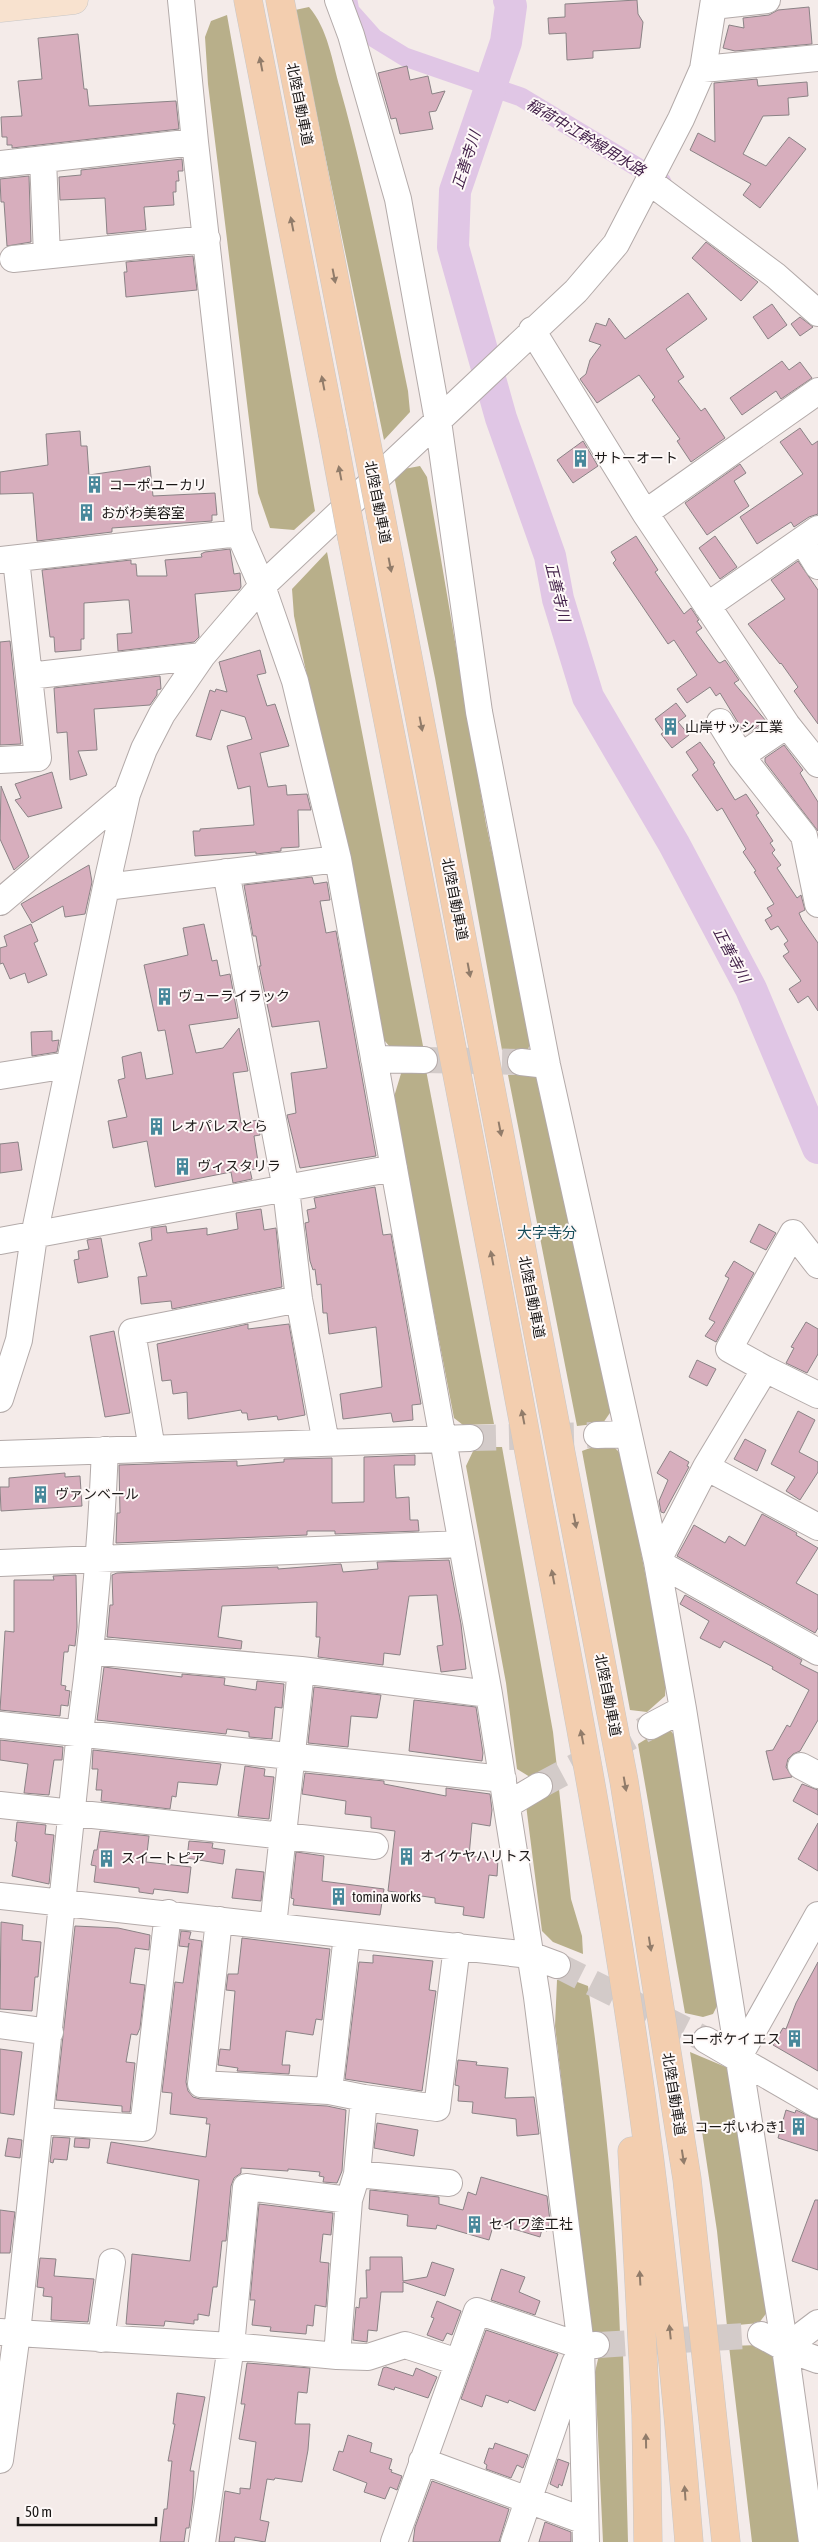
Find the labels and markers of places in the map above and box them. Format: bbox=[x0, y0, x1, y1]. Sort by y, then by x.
building icon: サトーオート bbox=[570, 448, 590, 468]
place label: サトーオート bbox=[594, 450, 678, 466]
building icon: コーポユーカリ bbox=[85, 475, 105, 495]
place label: コーポユーカリ bbox=[109, 477, 207, 493]
building icon: おがわ美容室 bbox=[77, 503, 97, 523]
place label: おがわ美容室 bbox=[101, 505, 185, 521]
building icon: 山岸サッシ工業 bbox=[661, 717, 681, 737]
place label: 山岸サッシ工業 bbox=[685, 719, 783, 735]
building icon: ヴューライラック bbox=[154, 986, 174, 1006]
place label: ヴューライラック bbox=[178, 988, 290, 1004]
building icon: レオパレスとら bbox=[146, 1116, 166, 1136]
place label: レオパレスとら bbox=[170, 1118, 268, 1134]
building icon: ヴィスタリラ bbox=[173, 1156, 193, 1176]
place label: ヴィスタリラ bbox=[197, 1158, 281, 1174]
building icon: ヴァンベール bbox=[31, 1484, 51, 1504]
place label: ヴァンベール bbox=[55, 1486, 139, 1502]
building icon: オイケヤハリトス bbox=[396, 1846, 416, 1866]
building icon: スイートピア bbox=[97, 1848, 117, 1868]
place label: オイケヤハリトス bbox=[420, 1848, 532, 1864]
place label: スイートピア bbox=[121, 1850, 205, 1866]
building icon: tomina works bbox=[328, 1887, 348, 1907]
place label: tomina works bbox=[352, 1889, 421, 1905]
building icon: コーポケイ エス bbox=[785, 2029, 805, 2049]
place label: コーポケイ エス bbox=[681, 2031, 781, 2047]
building icon: コーポいわき1 bbox=[789, 2117, 809, 2137]
place label: コーポいわき1 bbox=[694, 2119, 785, 2135]
building icon: セイワ塗工社 bbox=[465, 2214, 485, 2234]
place label: セイワ塗工社 bbox=[489, 2216, 573, 2232]

